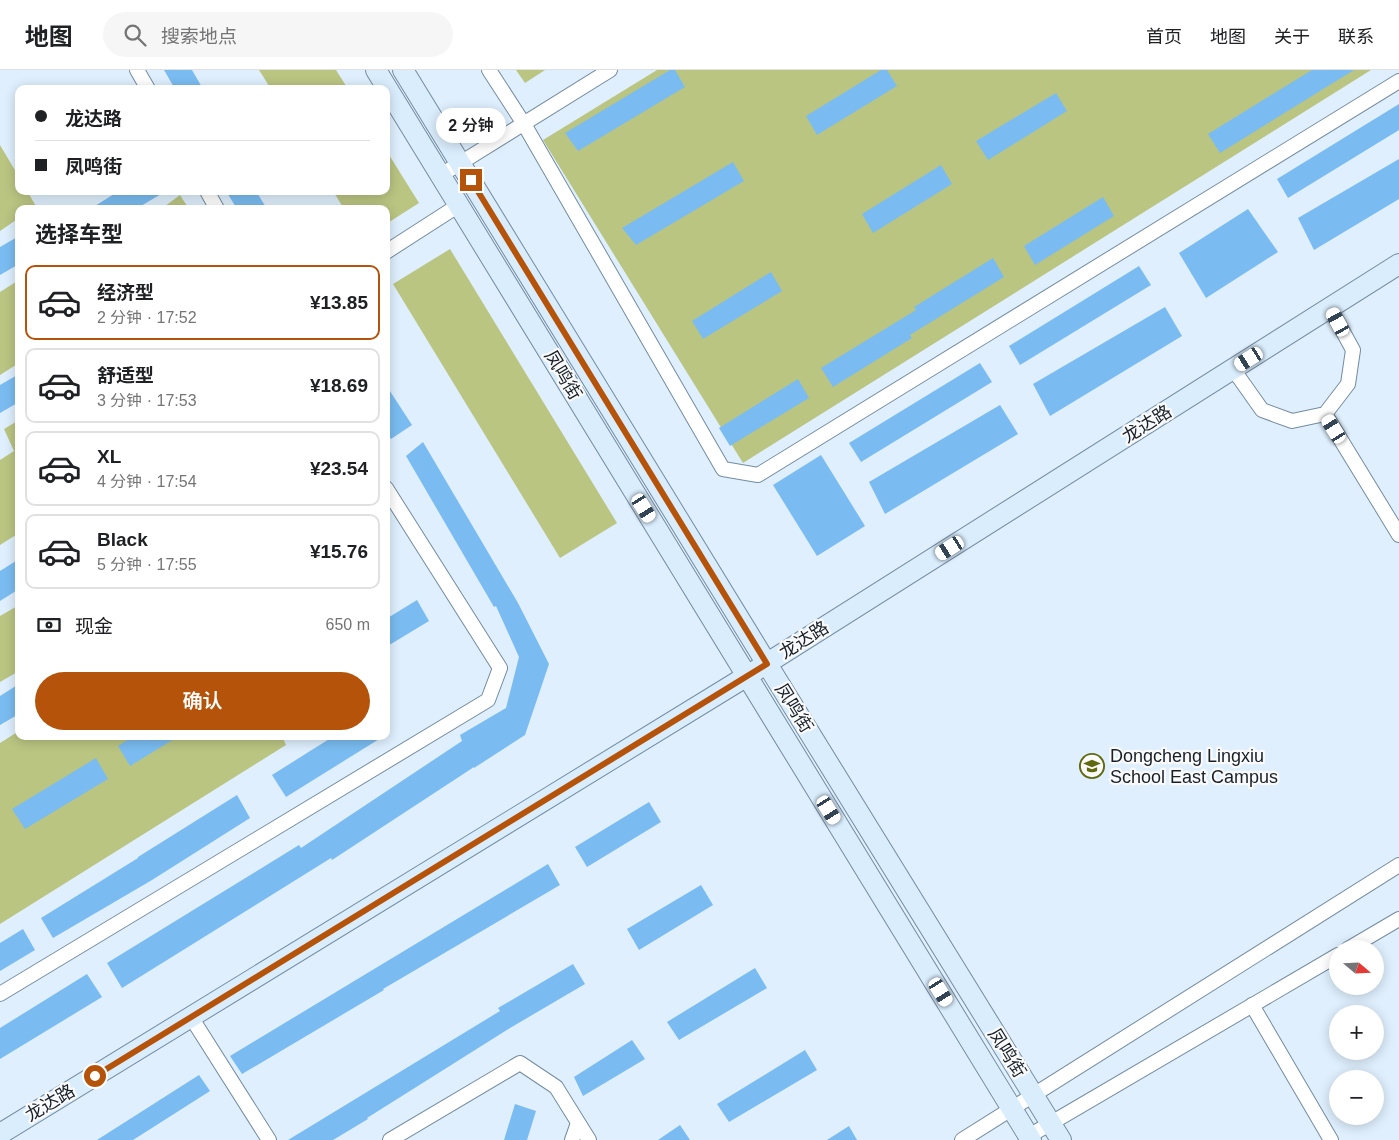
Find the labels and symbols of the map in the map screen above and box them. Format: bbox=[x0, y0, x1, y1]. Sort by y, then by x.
callout: 2 分钟 bbox=[436, 108, 506, 142]
route end bbox=[460, 169, 482, 191]
car bbox=[1324, 305, 1351, 339]
car bbox=[1232, 345, 1265, 373]
street label: 凤鸣街 bbox=[541, 347, 585, 403]
street label: 龙达路 bbox=[1119, 401, 1175, 447]
car bbox=[1319, 412, 1348, 446]
car bbox=[629, 491, 658, 525]
car bbox=[933, 534, 966, 562]
street label: 龙达路 bbox=[776, 617, 832, 663]
street label: 凤鸣街 bbox=[771, 680, 817, 736]
place label: Dongcheng Lingxiu School East Campus bbox=[1110, 746, 1278, 787]
school or university icon: Dongcheng Lingxiu School East Campus bbox=[1079, 753, 1105, 779]
car bbox=[814, 793, 843, 827]
north arrow bbox=[1329, 940, 1384, 995]
car bbox=[926, 975, 955, 1009]
street label: 凤鸣街 bbox=[984, 1025, 1030, 1081]
route start bbox=[84, 1065, 106, 1087]
street label: 龙达路 bbox=[22, 1081, 78, 1125]

